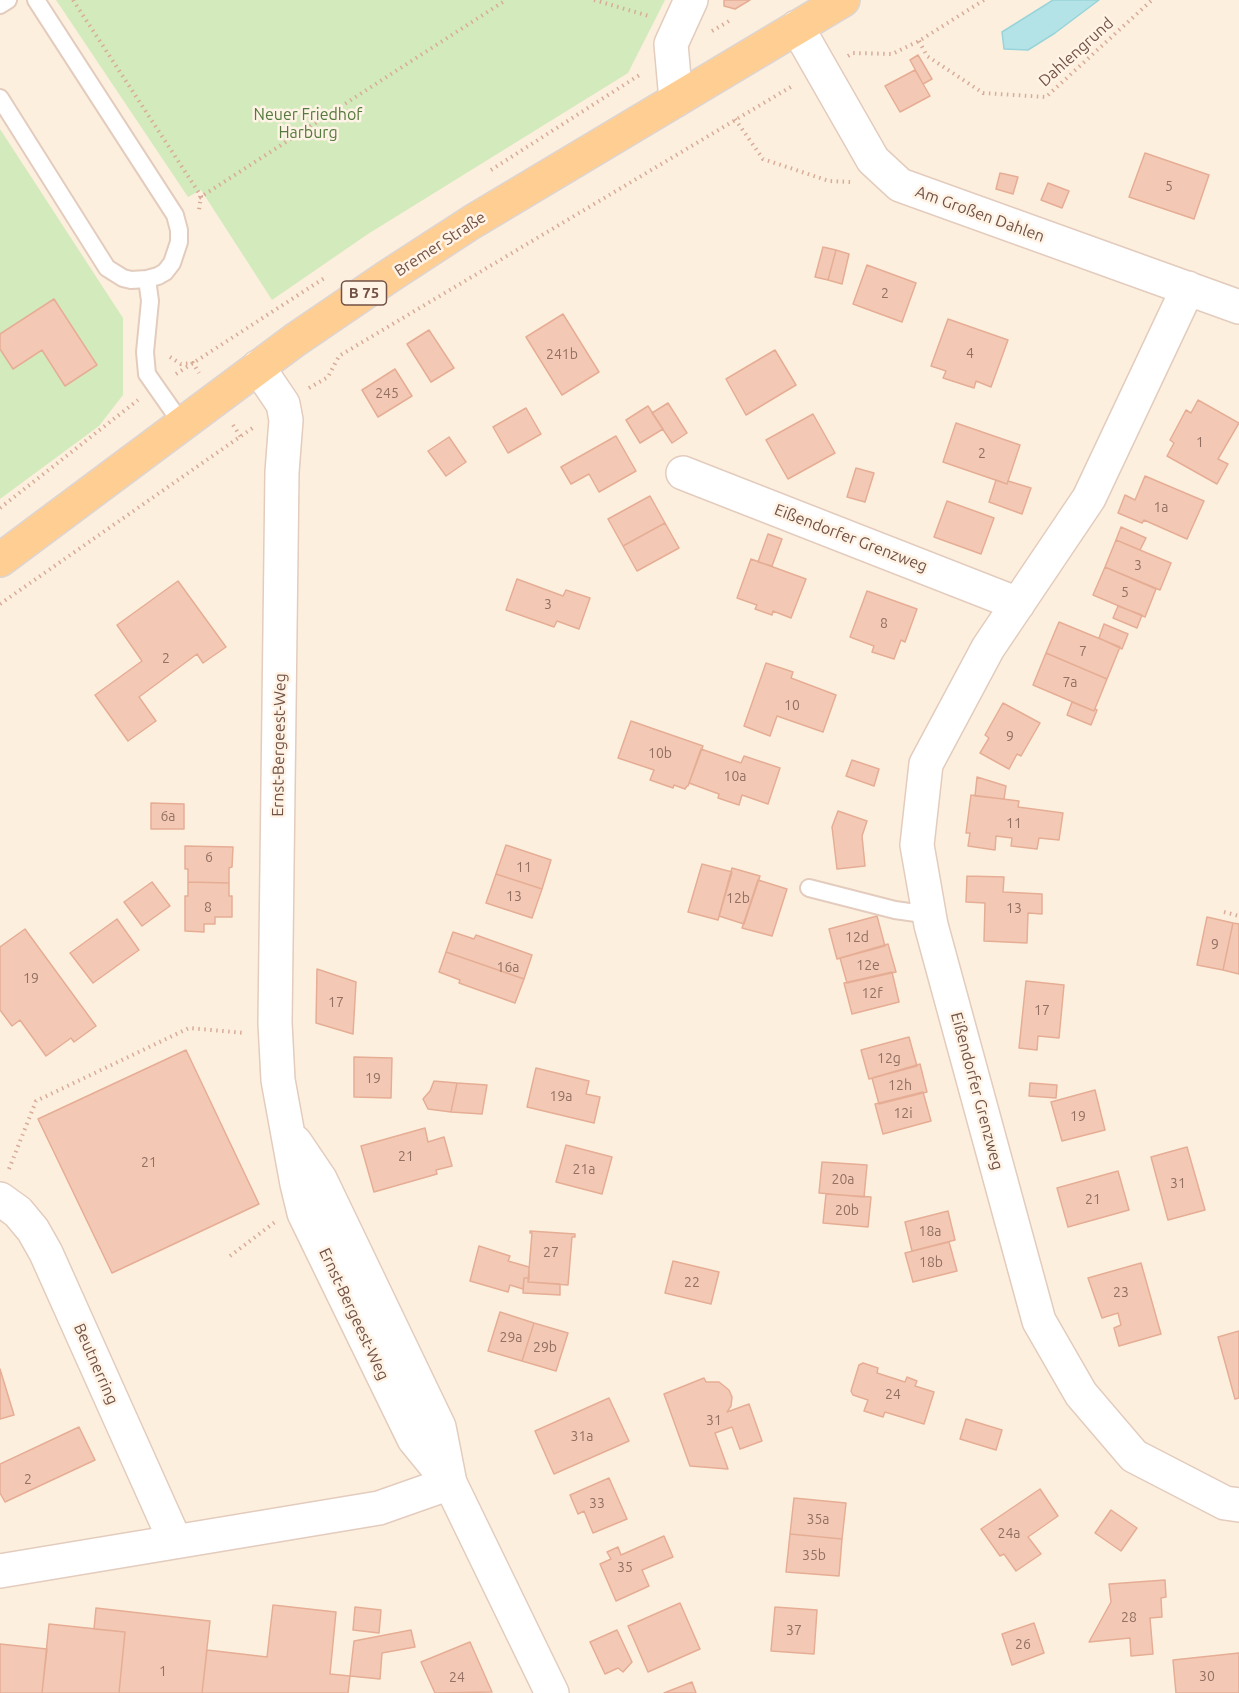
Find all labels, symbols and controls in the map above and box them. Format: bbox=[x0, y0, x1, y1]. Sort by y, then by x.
street label: Dahlengrund bbox=[1035, 14, 1117, 90]
park label: Neuer Friedhof Harburg bbox=[254, 105, 362, 143]
house number: 5 bbox=[1165, 178, 1173, 194]
street label: Am Großen Dahlen bbox=[913, 182, 1047, 246]
street label: Bremer Straße bbox=[391, 207, 489, 281]
road number: B 75 bbox=[342, 281, 386, 305]
house number: 2 bbox=[881, 285, 889, 301]
house number: 4 bbox=[966, 345, 974, 361]
house number: 241b bbox=[546, 346, 578, 362]
house number: 245 bbox=[375, 385, 399, 401]
house number: 1 bbox=[1196, 434, 1204, 450]
house number: 2 bbox=[978, 445, 986, 461]
house number: 1a bbox=[1153, 499, 1169, 515]
street label: Eißendorfer Grenzweg bbox=[772, 500, 930, 576]
house number: 3 bbox=[1134, 557, 1142, 573]
house number: 5 bbox=[1121, 584, 1129, 600]
house number: 3 bbox=[544, 596, 552, 612]
house number: 8 bbox=[880, 615, 888, 631]
house number: 7 bbox=[1079, 643, 1087, 659]
house number: 2 bbox=[162, 650, 170, 666]
street label: Ernst-Bergeest-Weg bbox=[268, 673, 290, 817]
house number: 7a bbox=[1062, 674, 1078, 690]
house number: 10 bbox=[784, 697, 800, 713]
house number: 9 bbox=[1006, 728, 1014, 744]
house number: 10b bbox=[648, 745, 672, 761]
house number: 10a bbox=[724, 768, 746, 784]
house number: 6a bbox=[160, 808, 176, 824]
house number: 11 bbox=[1006, 815, 1022, 831]
house number: 6 bbox=[205, 849, 213, 865]
house number: 11 bbox=[516, 859, 532, 875]
house number: 13 bbox=[506, 888, 522, 904]
house number: 12b bbox=[726, 890, 750, 906]
house number: 8 bbox=[204, 899, 212, 915]
house number: 13 bbox=[1006, 900, 1022, 916]
house number: 12d bbox=[845, 929, 869, 945]
house number: 9 bbox=[1211, 936, 1219, 952]
house number: 12e bbox=[856, 957, 880, 973]
house number: 16a bbox=[497, 959, 519, 975]
house number: 19 bbox=[23, 970, 39, 986]
house number: 12f bbox=[861, 985, 883, 1001]
house number: 17 bbox=[328, 994, 344, 1010]
house number: 17 bbox=[1034, 1002, 1050, 1018]
street label: Eißendorfer Grenzweg bbox=[947, 1010, 1007, 1172]
house number: 12g bbox=[877, 1050, 901, 1066]
house number: 19 bbox=[365, 1070, 381, 1086]
house number: 12h bbox=[888, 1077, 912, 1093]
house number: 19a bbox=[550, 1088, 572, 1104]
house number: 12i bbox=[893, 1105, 913, 1121]
house number: 19 bbox=[1070, 1108, 1086, 1124]
house number: 21 bbox=[398, 1148, 414, 1164]
house number: 21 bbox=[141, 1154, 157, 1170]
house number: 21a bbox=[573, 1161, 595, 1177]
house number: 20a bbox=[832, 1171, 854, 1187]
house number: 31 bbox=[1170, 1175, 1186, 1191]
house number: 21 bbox=[1085, 1191, 1101, 1207]
house number: 20b bbox=[835, 1202, 859, 1218]
house number: 18a bbox=[919, 1223, 941, 1239]
house number: 27 bbox=[543, 1244, 559, 1260]
street label: Ernst-Bergeest-Weg bbox=[315, 1245, 393, 1383]
house number: 18b bbox=[919, 1254, 943, 1270]
house number: 22 bbox=[684, 1274, 700, 1290]
house number: 23 bbox=[1113, 1284, 1129, 1300]
street label: Beutnerring bbox=[70, 1320, 122, 1408]
house number: 29a bbox=[500, 1329, 522, 1345]
house number: 29b bbox=[533, 1339, 557, 1355]
house number: 24 bbox=[885, 1386, 901, 1402]
house number: 31 bbox=[706, 1412, 722, 1428]
house number: 31a bbox=[571, 1428, 593, 1444]
house number: 2 bbox=[24, 1471, 32, 1487]
house number: 33 bbox=[589, 1495, 605, 1511]
house number: 35a bbox=[807, 1511, 829, 1527]
house number: 24a bbox=[998, 1525, 1020, 1541]
house number: 35b bbox=[802, 1547, 826, 1563]
house number: 35 bbox=[617, 1559, 633, 1575]
house number: 28 bbox=[1121, 1609, 1137, 1625]
house number: 37 bbox=[786, 1622, 802, 1638]
house number: 26 bbox=[1015, 1636, 1031, 1652]
house number: 1 bbox=[159, 1663, 167, 1679]
house number: 30 bbox=[1199, 1668, 1215, 1684]
house number: 24 bbox=[449, 1669, 465, 1685]

